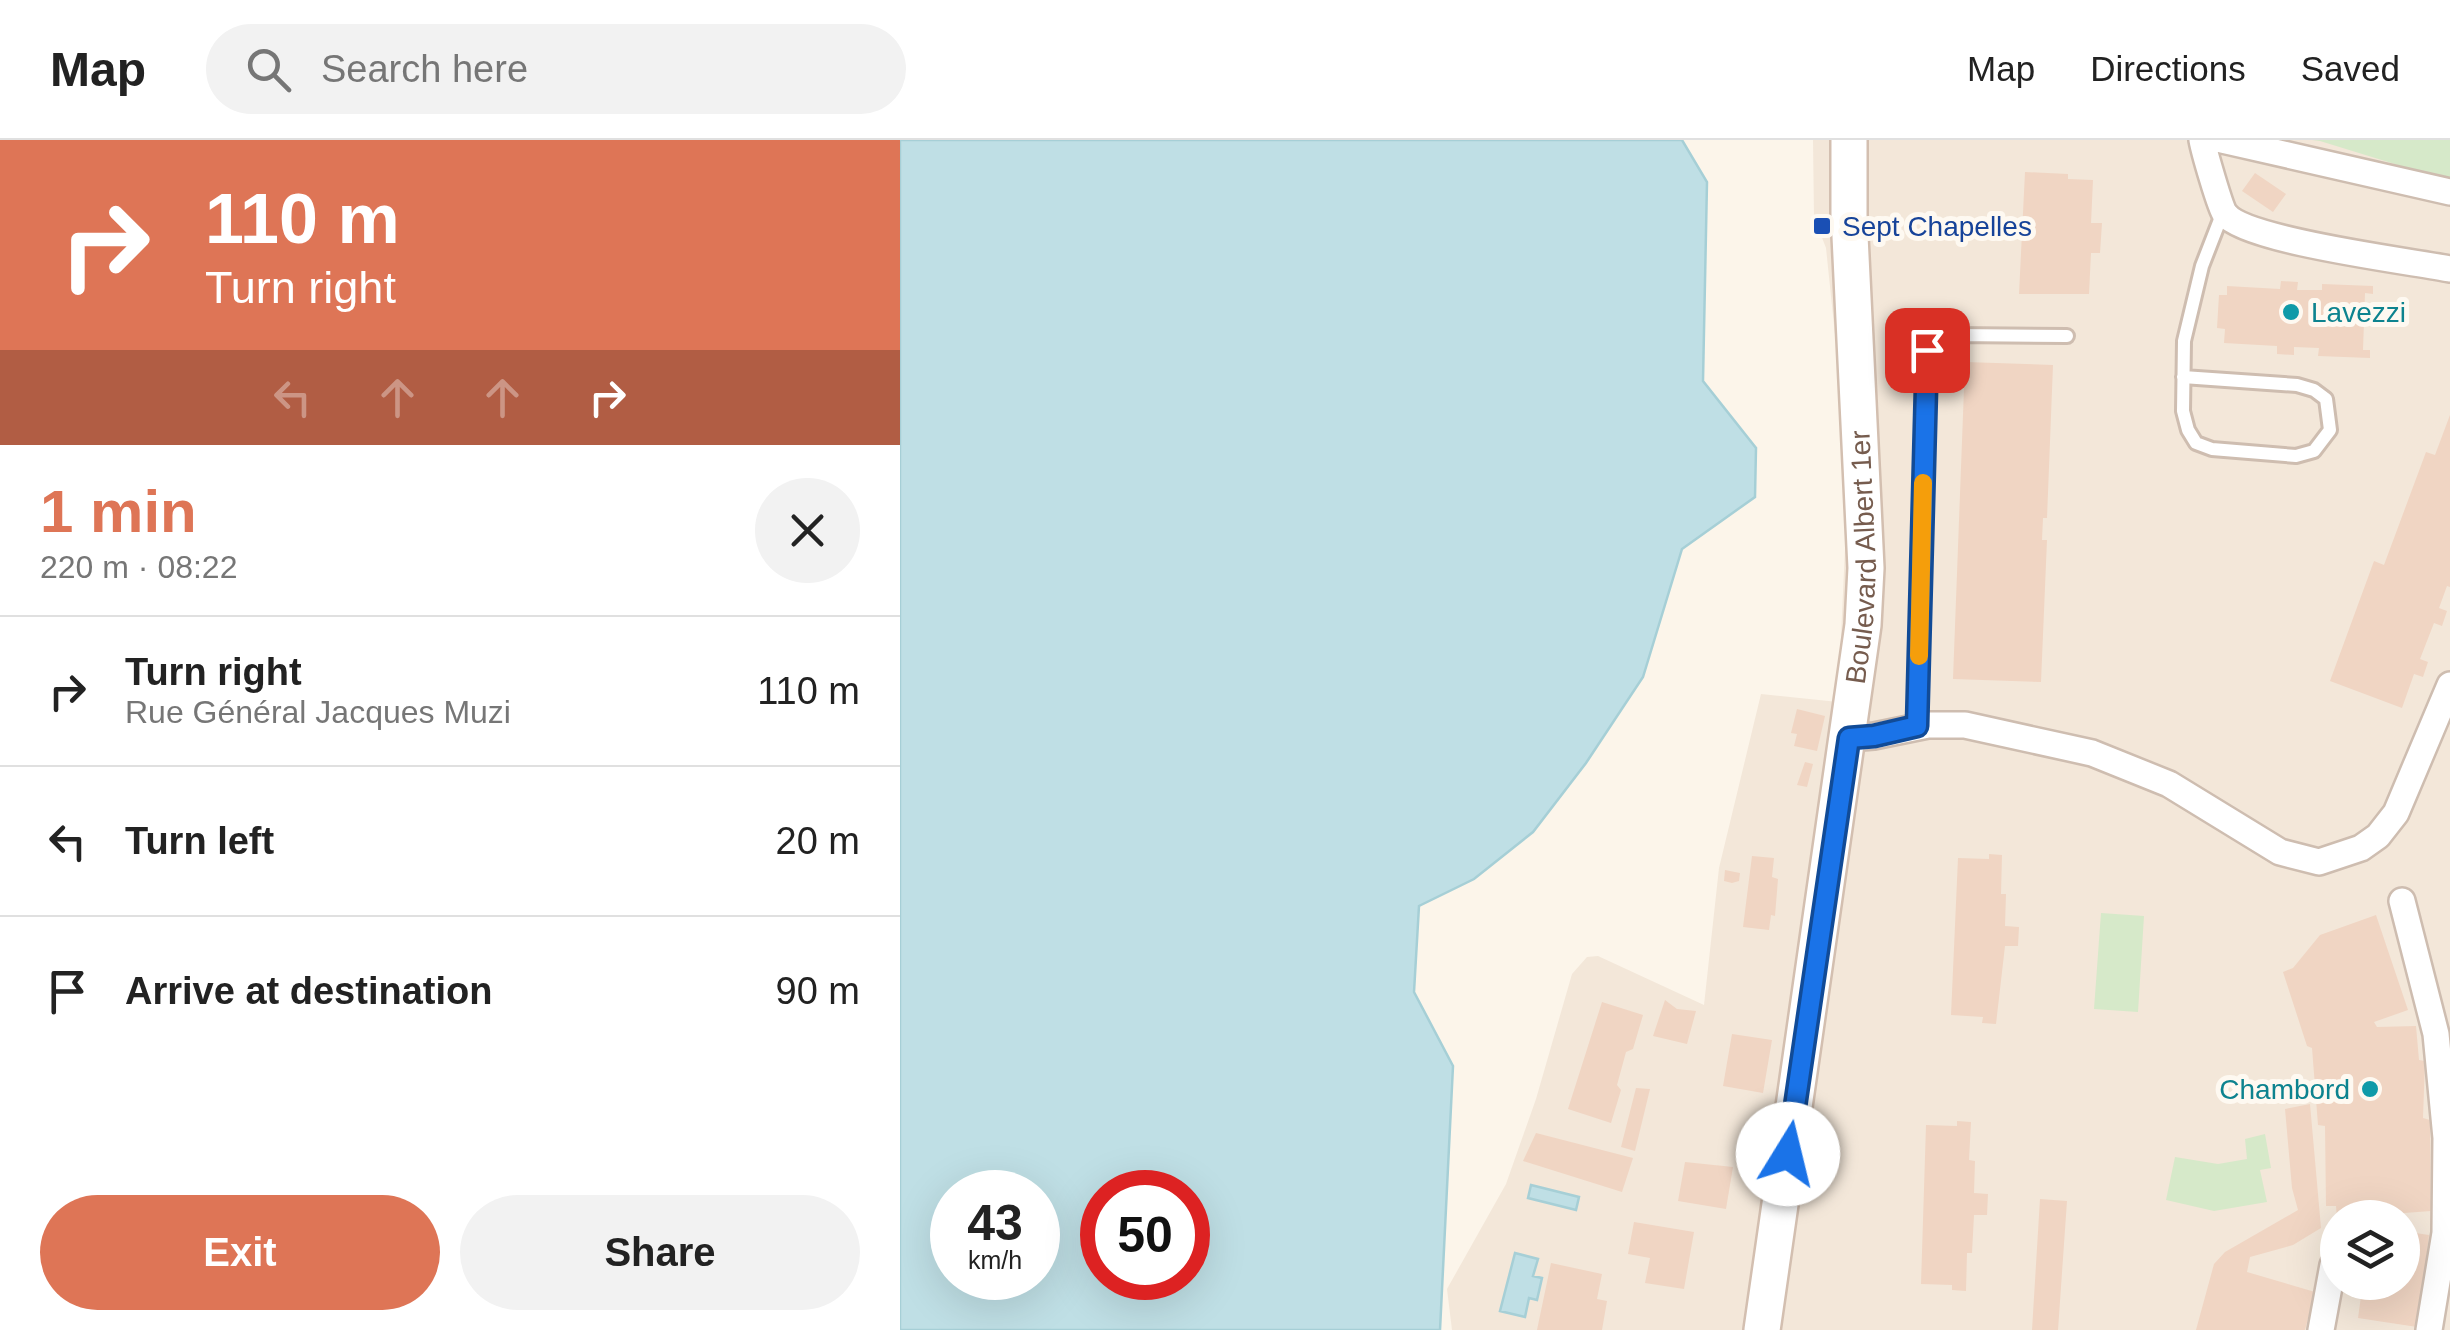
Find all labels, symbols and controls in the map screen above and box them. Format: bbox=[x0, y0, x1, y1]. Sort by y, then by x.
search box bbox=[206, 24, 906, 114]
icon: search bbox=[241, 42, 296, 97]
text: Map bbox=[50, 43, 146, 96]
text: Search here bbox=[321, 48, 528, 90]
text: Map bbox=[1967, 49, 2035, 88]
text: Directions bbox=[2090, 49, 2246, 88]
text: Saved bbox=[2301, 49, 2400, 88]
icon: right bbox=[40, 180, 170, 310]
text: 110 m bbox=[205, 180, 400, 258]
place label: Sept Chapelles bbox=[1842, 211, 2032, 242]
marker: Sept Chapelles bbox=[1811, 215, 1833, 237]
text: Turn right bbox=[205, 262, 396, 313]
place label: Lavezzi bbox=[2311, 297, 2406, 328]
marker: Lavezzi bbox=[2280, 301, 2302, 323]
pin bbox=[1885, 308, 1970, 393]
icon: arrive bbox=[1900, 323, 1955, 378]
icon: left bbox=[265, 370, 320, 425]
icon: ahead bbox=[370, 370, 425, 425]
icon: ahead bbox=[475, 370, 530, 425]
icon: right bbox=[580, 370, 635, 425]
street label: Boulevard Albert 1er bbox=[1840, 430, 1882, 686]
text: 1 min bbox=[40, 478, 197, 545]
button: close bbox=[755, 478, 860, 583]
text: 220 m · 08:22 bbox=[40, 549, 237, 585]
text: Turn right bbox=[125, 651, 302, 693]
icon: right bbox=[40, 664, 95, 719]
text: 110 m bbox=[757, 670, 860, 712]
text: Rue Général Jacques Muzi bbox=[125, 694, 511, 730]
icon: left bbox=[40, 814, 95, 869]
text: Turn left bbox=[125, 820, 274, 862]
text: 20 m bbox=[776, 820, 860, 862]
icon: arrive bbox=[40, 964, 95, 1019]
text: Arrive at destination bbox=[125, 970, 492, 1012]
text: 90 m bbox=[776, 970, 860, 1012]
place label: Chambord bbox=[2219, 1074, 2350, 1105]
marker: Chambord bbox=[2359, 1078, 2381, 1100]
position arrow bbox=[1736, 1102, 1840, 1206]
speed limit sign: 50 bbox=[1080, 1170, 1210, 1300]
button: Exit bbox=[40, 1195, 440, 1310]
button: Share bbox=[460, 1195, 860, 1310]
text: 43 bbox=[967, 1195, 1023, 1251]
map controls bbox=[2320, 1200, 2420, 1300]
button: layers bbox=[2320, 1200, 2420, 1300]
text: km/h bbox=[968, 1246, 1022, 1274]

